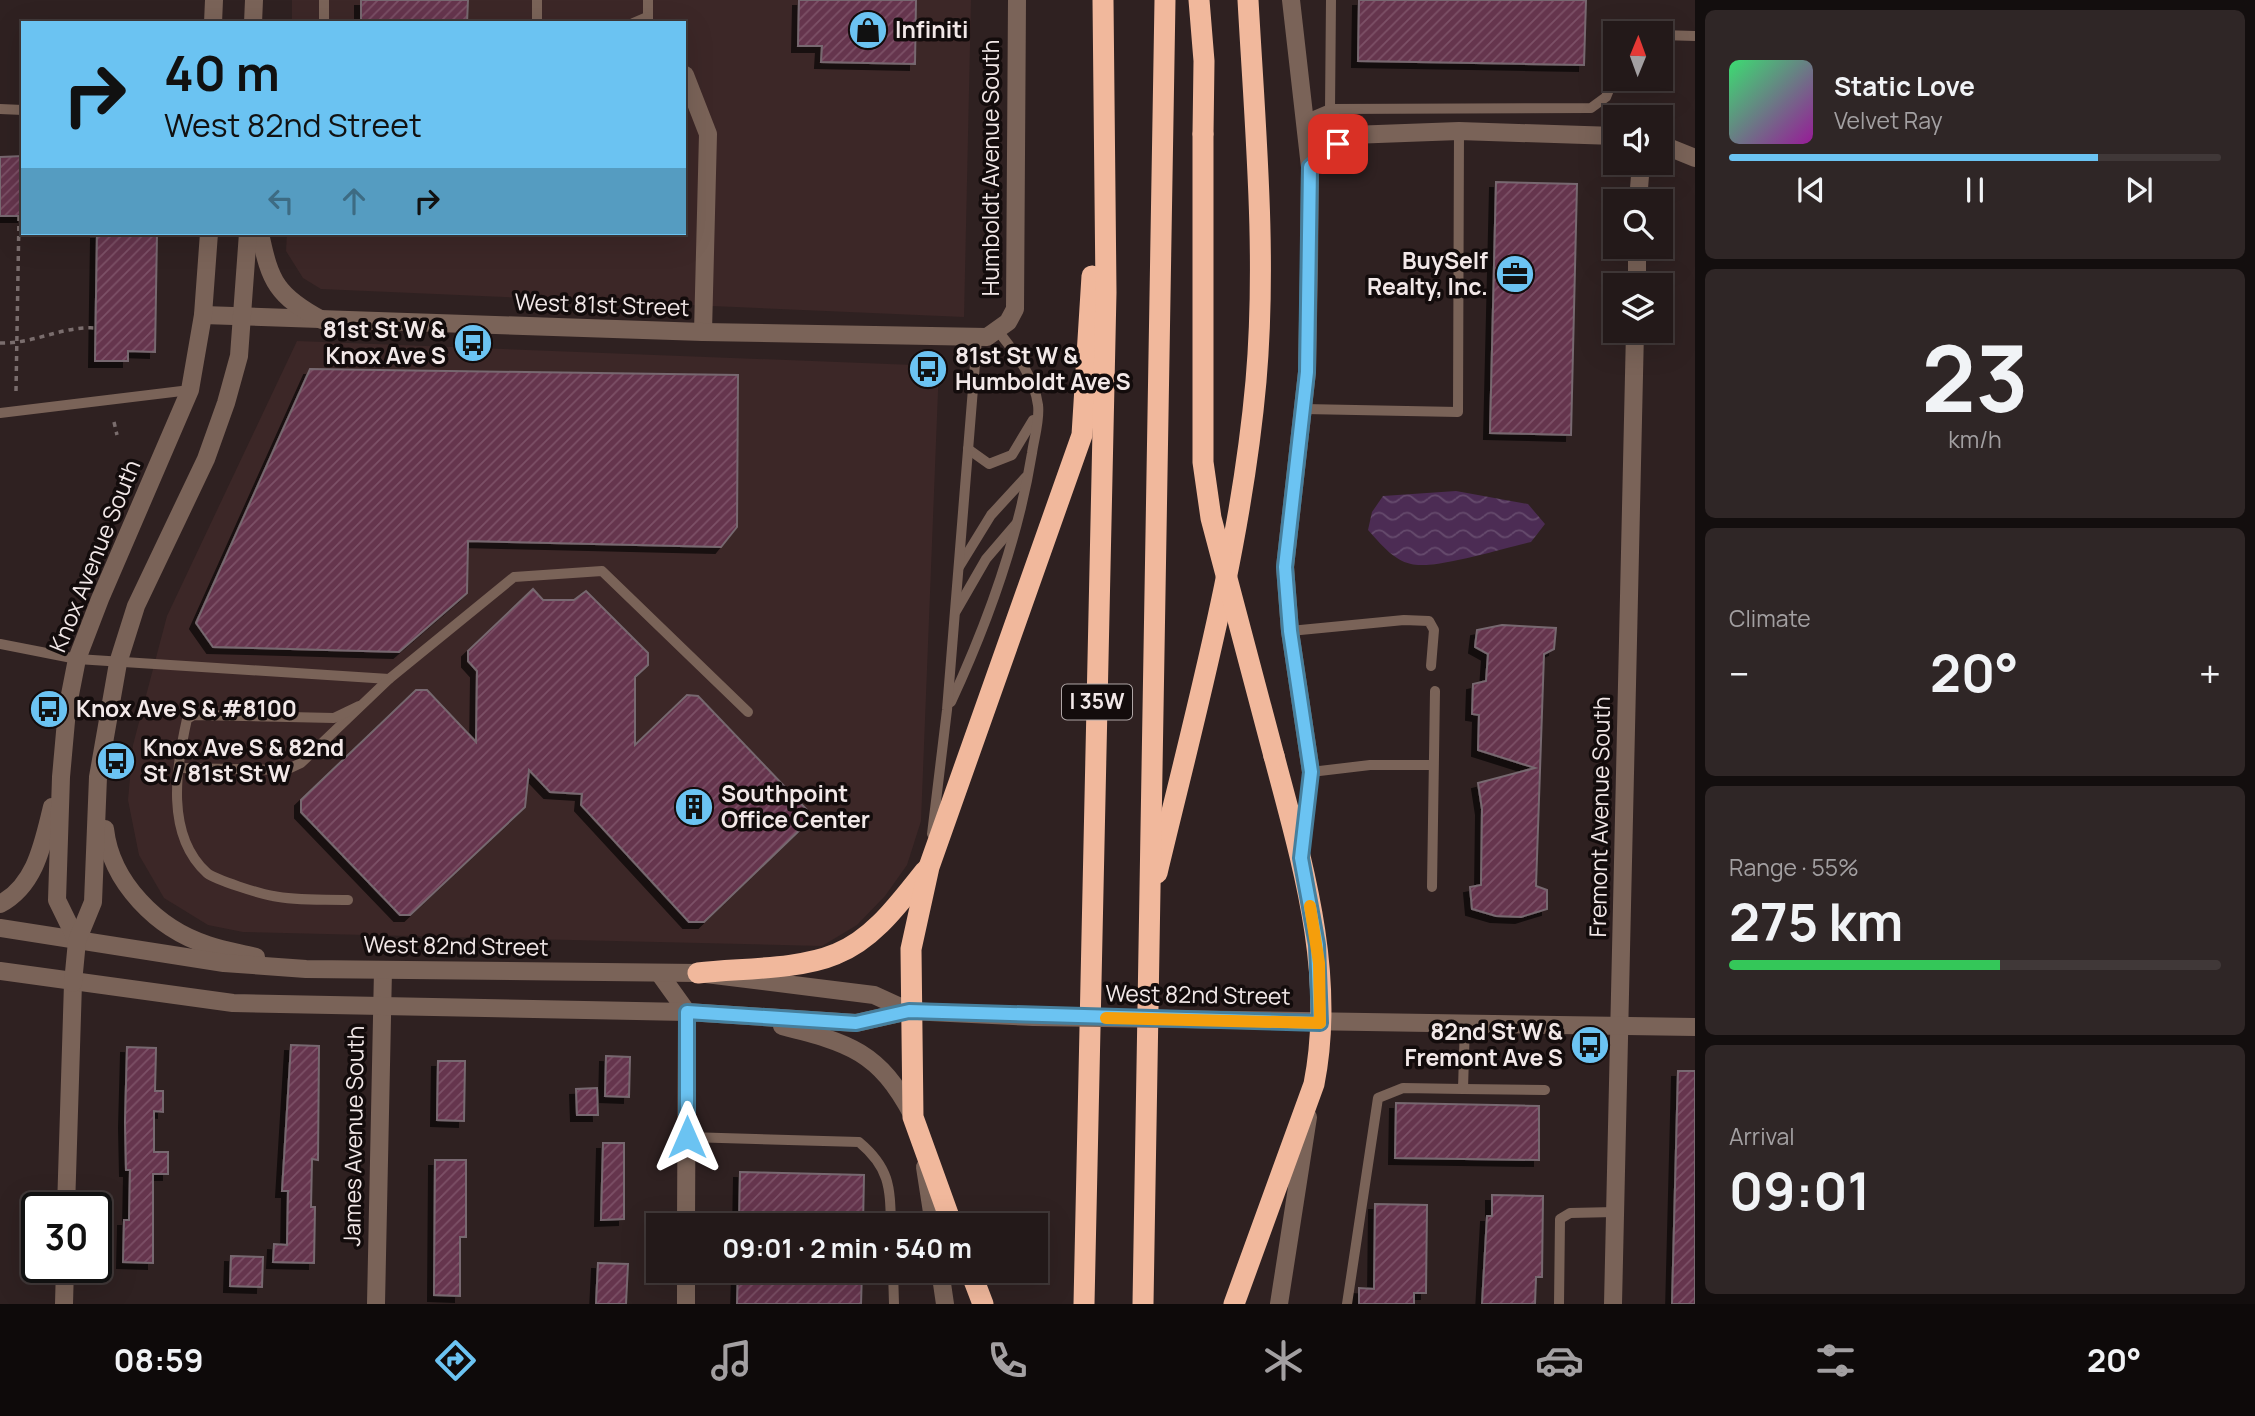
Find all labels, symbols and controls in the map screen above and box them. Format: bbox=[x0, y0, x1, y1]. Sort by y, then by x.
shop icon: Infiniti bbox=[847, 9, 889, 51]
place label: Infiniti bbox=[895, 13, 969, 45]
north arrow bbox=[1603, 21, 1673, 91]
map controls bbox=[1603, 21, 1673, 343]
text: 40 m bbox=[164, 39, 280, 106]
street label: Humboldt Avenue South bbox=[974, 40, 1006, 296]
icon: right bbox=[49, 49, 140, 140]
text: Static Love bbox=[1834, 68, 1975, 104]
text: West 82nd Street bbox=[164, 103, 422, 147]
text: Velvet Ray bbox=[1834, 104, 1943, 136]
button: sound bbox=[1603, 105, 1673, 175]
pin bbox=[1308, 114, 1368, 174]
icon: arrive bbox=[1319, 125, 1357, 163]
icon: previous bbox=[1792, 171, 1830, 209]
icon: pause bbox=[1956, 171, 1994, 209]
icon: next bbox=[2120, 171, 2158, 209]
icon: left bbox=[262, 182, 300, 220]
icon: ahead bbox=[335, 182, 373, 220]
icon: right bbox=[408, 182, 446, 220]
button: search bbox=[1603, 189, 1673, 259]
place label: BuySelf Realty, Inc. bbox=[1367, 244, 1488, 302]
office icon: BuySelf Realty, Inc. bbox=[1494, 253, 1536, 295]
button: layers bbox=[1603, 273, 1673, 343]
street label: West 81st Street bbox=[514, 285, 690, 323]
place label: 81st St W & Knox Ave S bbox=[323, 313, 447, 371]
text: 23 bbox=[1921, 315, 2029, 439]
bus stop icon: 81st St W & Knox Ave S bbox=[452, 322, 494, 364]
place label: 81st St W & Humboldt Ave S bbox=[955, 339, 1131, 397]
bus stop icon: 81st St W & Humboldt Ave S bbox=[907, 348, 949, 390]
text: km/h bbox=[1948, 423, 2002, 455]
street label: Knox Avenue South bbox=[41, 455, 147, 657]
text: Climate bbox=[1729, 602, 1811, 634]
text: 20° bbox=[1930, 637, 2019, 708]
text: − bbox=[1729, 647, 1750, 699]
text: + bbox=[2199, 647, 2221, 699]
road number: I 35W bbox=[1062, 684, 1132, 720]
bus stop icon: Knox Ave S & #8100 bbox=[28, 688, 70, 730]
place label: Knox Ave S & #8100 bbox=[76, 692, 297, 724]
street label: Fremont Avenue South bbox=[1581, 696, 1617, 938]
place label: Knox Ave S & 82nd St / 81st St W bbox=[143, 731, 344, 789]
bus stop icon: Knox Ave S & 82nd St / 81st St W bbox=[95, 740, 137, 782]
place label: Southpoint Office Center bbox=[721, 777, 870, 835]
building icon: Southpoint Office Center bbox=[673, 786, 715, 828]
text: Range · 55% bbox=[1729, 851, 1859, 883]
text: 275 km bbox=[1729, 886, 1903, 957]
street label: West 82nd Street bbox=[363, 927, 549, 963]
street label: West 82nd Street bbox=[1105, 976, 1291, 1012]
place label: 82nd St W & Fremont Ave S bbox=[1405, 1015, 1564, 1073]
bus stop icon: 82nd St W & Fremont Ave S bbox=[1569, 1024, 1611, 1066]
street label: James Avenue South bbox=[335, 1025, 371, 1247]
position arrow bbox=[650, 1100, 724, 1174]
text: Arrival bbox=[1729, 1120, 1795, 1152]
text: 09:01 bbox=[1729, 1155, 1870, 1226]
speed limit sign: 30 bbox=[21, 1192, 112, 1283]
text: 09:01 · 2 min · 540 m bbox=[722, 1230, 972, 1266]
icon: directions bbox=[431, 1336, 480, 1385]
icon: music bbox=[707, 1336, 756, 1385]
icon: phone bbox=[983, 1336, 1032, 1385]
icon: climate bbox=[1259, 1336, 1308, 1385]
icon: car bbox=[1535, 1336, 1584, 1385]
icon: filters bbox=[1811, 1336, 1860, 1385]
text: 08:59 bbox=[114, 1338, 204, 1382]
text: 20° bbox=[2087, 1338, 2141, 1382]

